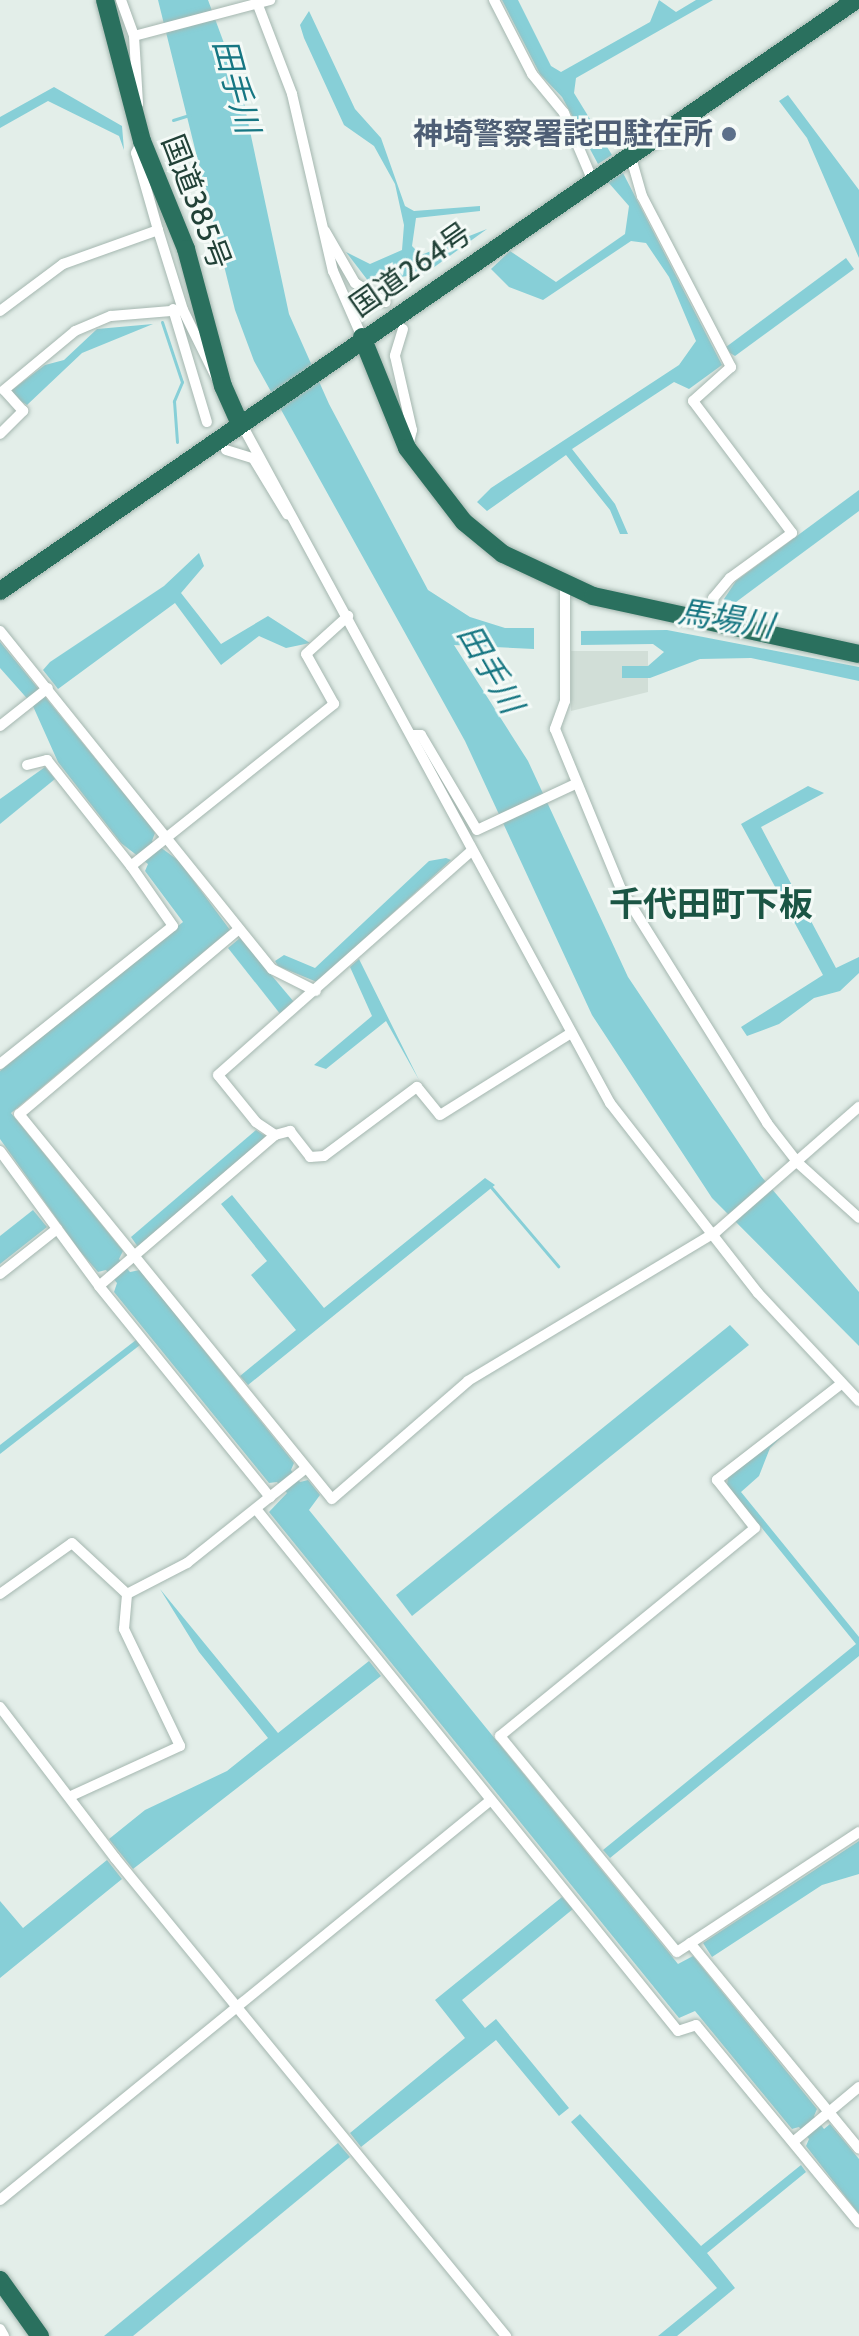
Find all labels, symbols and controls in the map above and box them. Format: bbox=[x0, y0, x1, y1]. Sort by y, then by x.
water label: 田手川 bbox=[205, 35, 267, 137]
place label: 神埼警察署詫田駐在所 bbox=[413, 116, 713, 152]
marker: 神埼警察署詫田駐在所 bbox=[720, 125, 738, 143]
street label: 国道385号 bbox=[154, 130, 238, 274]
street label: 国道264号 bbox=[343, 215, 479, 325]
water label: 馬場川 bbox=[676, 593, 776, 645]
water label: 田手川 bbox=[449, 618, 531, 720]
district label: 千代田町下板 bbox=[609, 885, 813, 925]

